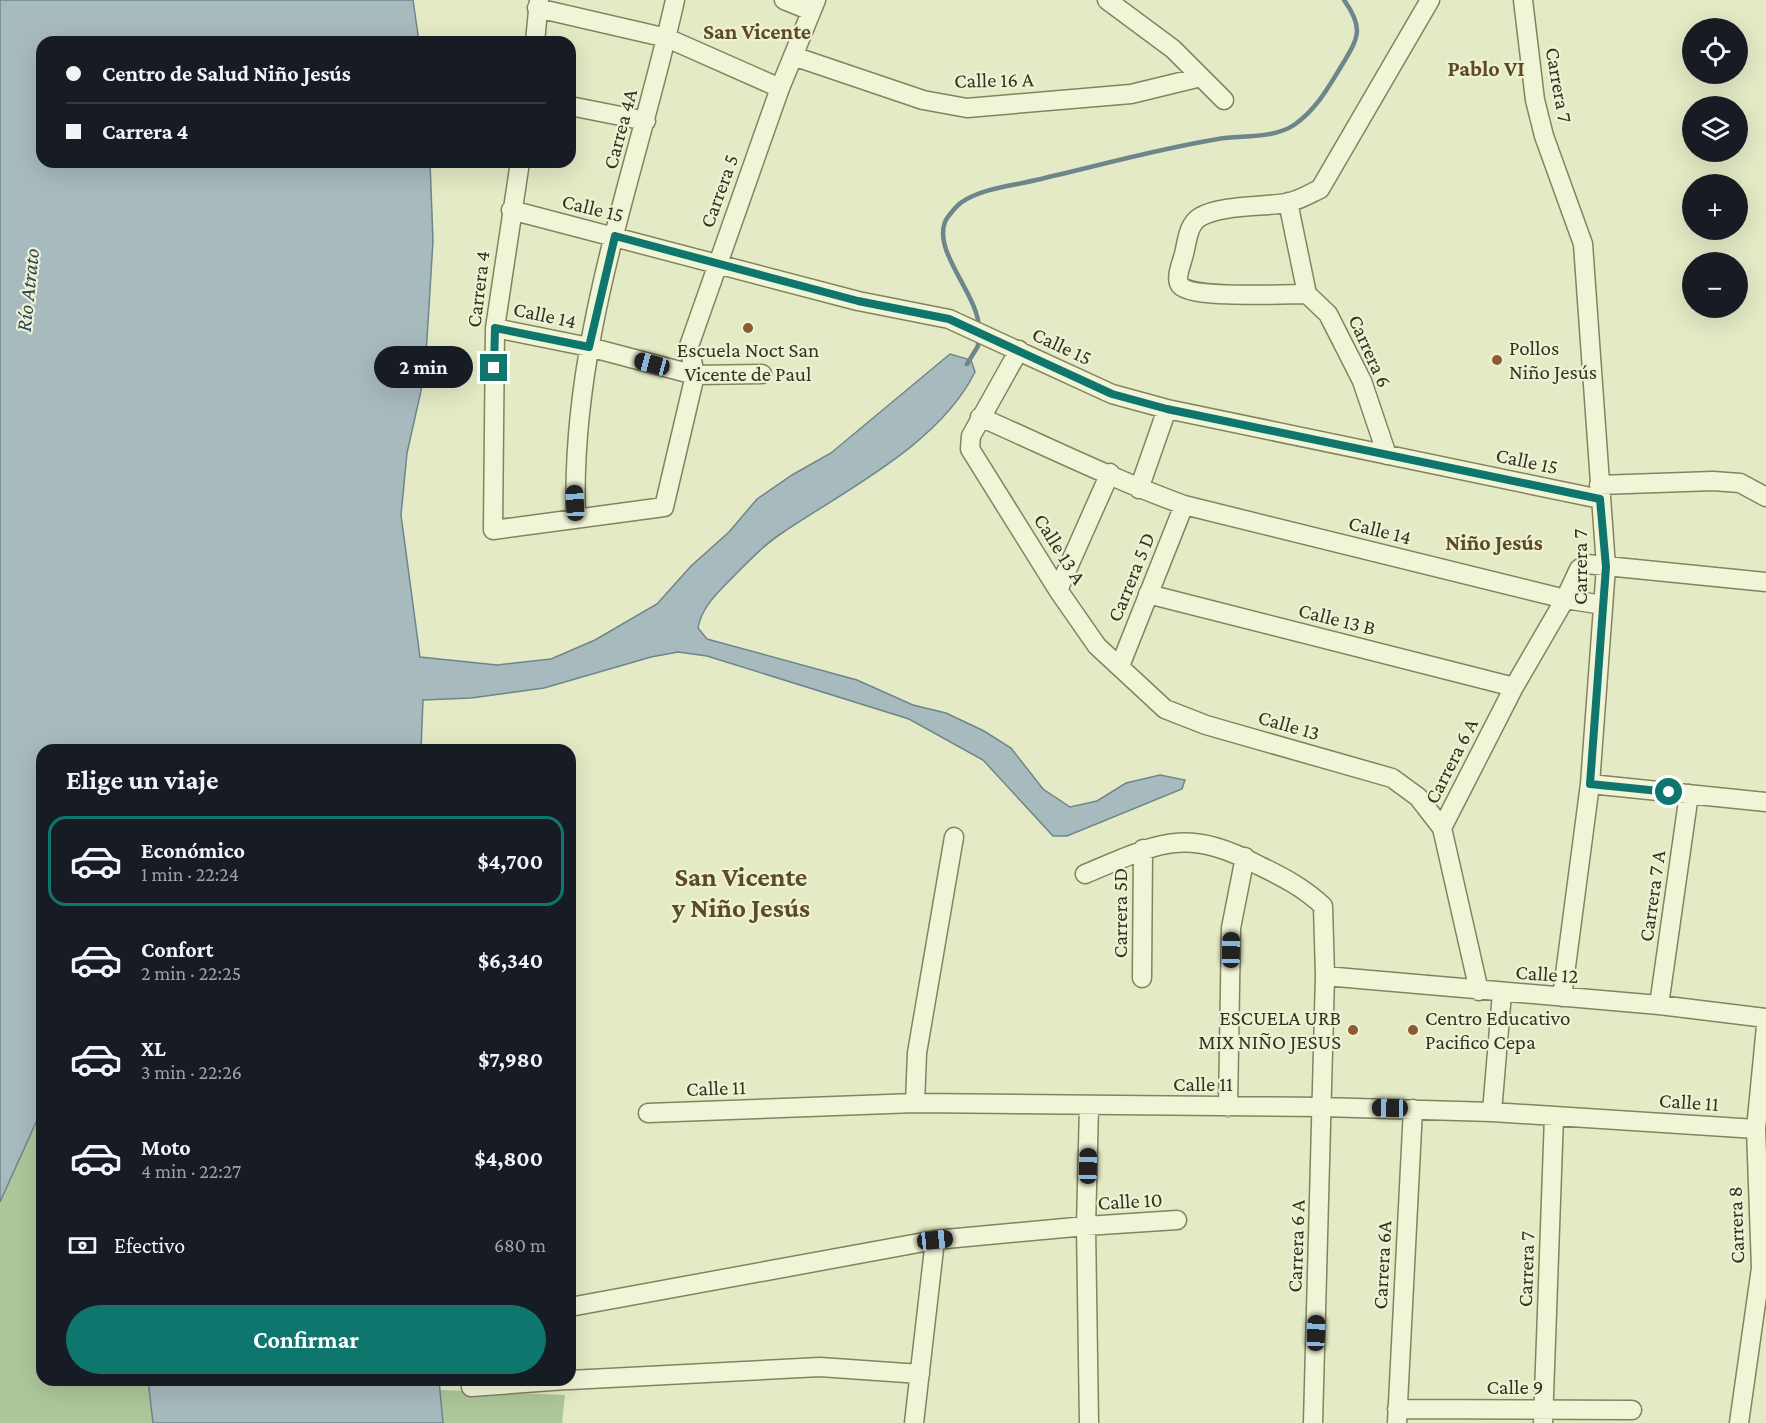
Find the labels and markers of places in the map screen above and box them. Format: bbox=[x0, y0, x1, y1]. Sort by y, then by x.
marker: Escuela Noct San Vicente de Paul bbox=[741, 321, 755, 335]
place label: Pollos Niño Jesús bbox=[1509, 336, 1597, 384]
place label: Escuela Noct San Vicente de Paul bbox=[677, 338, 819, 386]
marker: Pollos Niño Jesús bbox=[1490, 353, 1504, 367]
place label: ESCUELA URB MIX NIÑO JESUS bbox=[1198, 1006, 1341, 1054]
place label: Centro Educativo Pacifico Cepa bbox=[1425, 1006, 1571, 1054]
marker: ESCUELA URB MIX NIÑO JESUS bbox=[1346, 1023, 1360, 1037]
marker: Centro Educativo Pacifico Cepa bbox=[1406, 1023, 1420, 1037]

